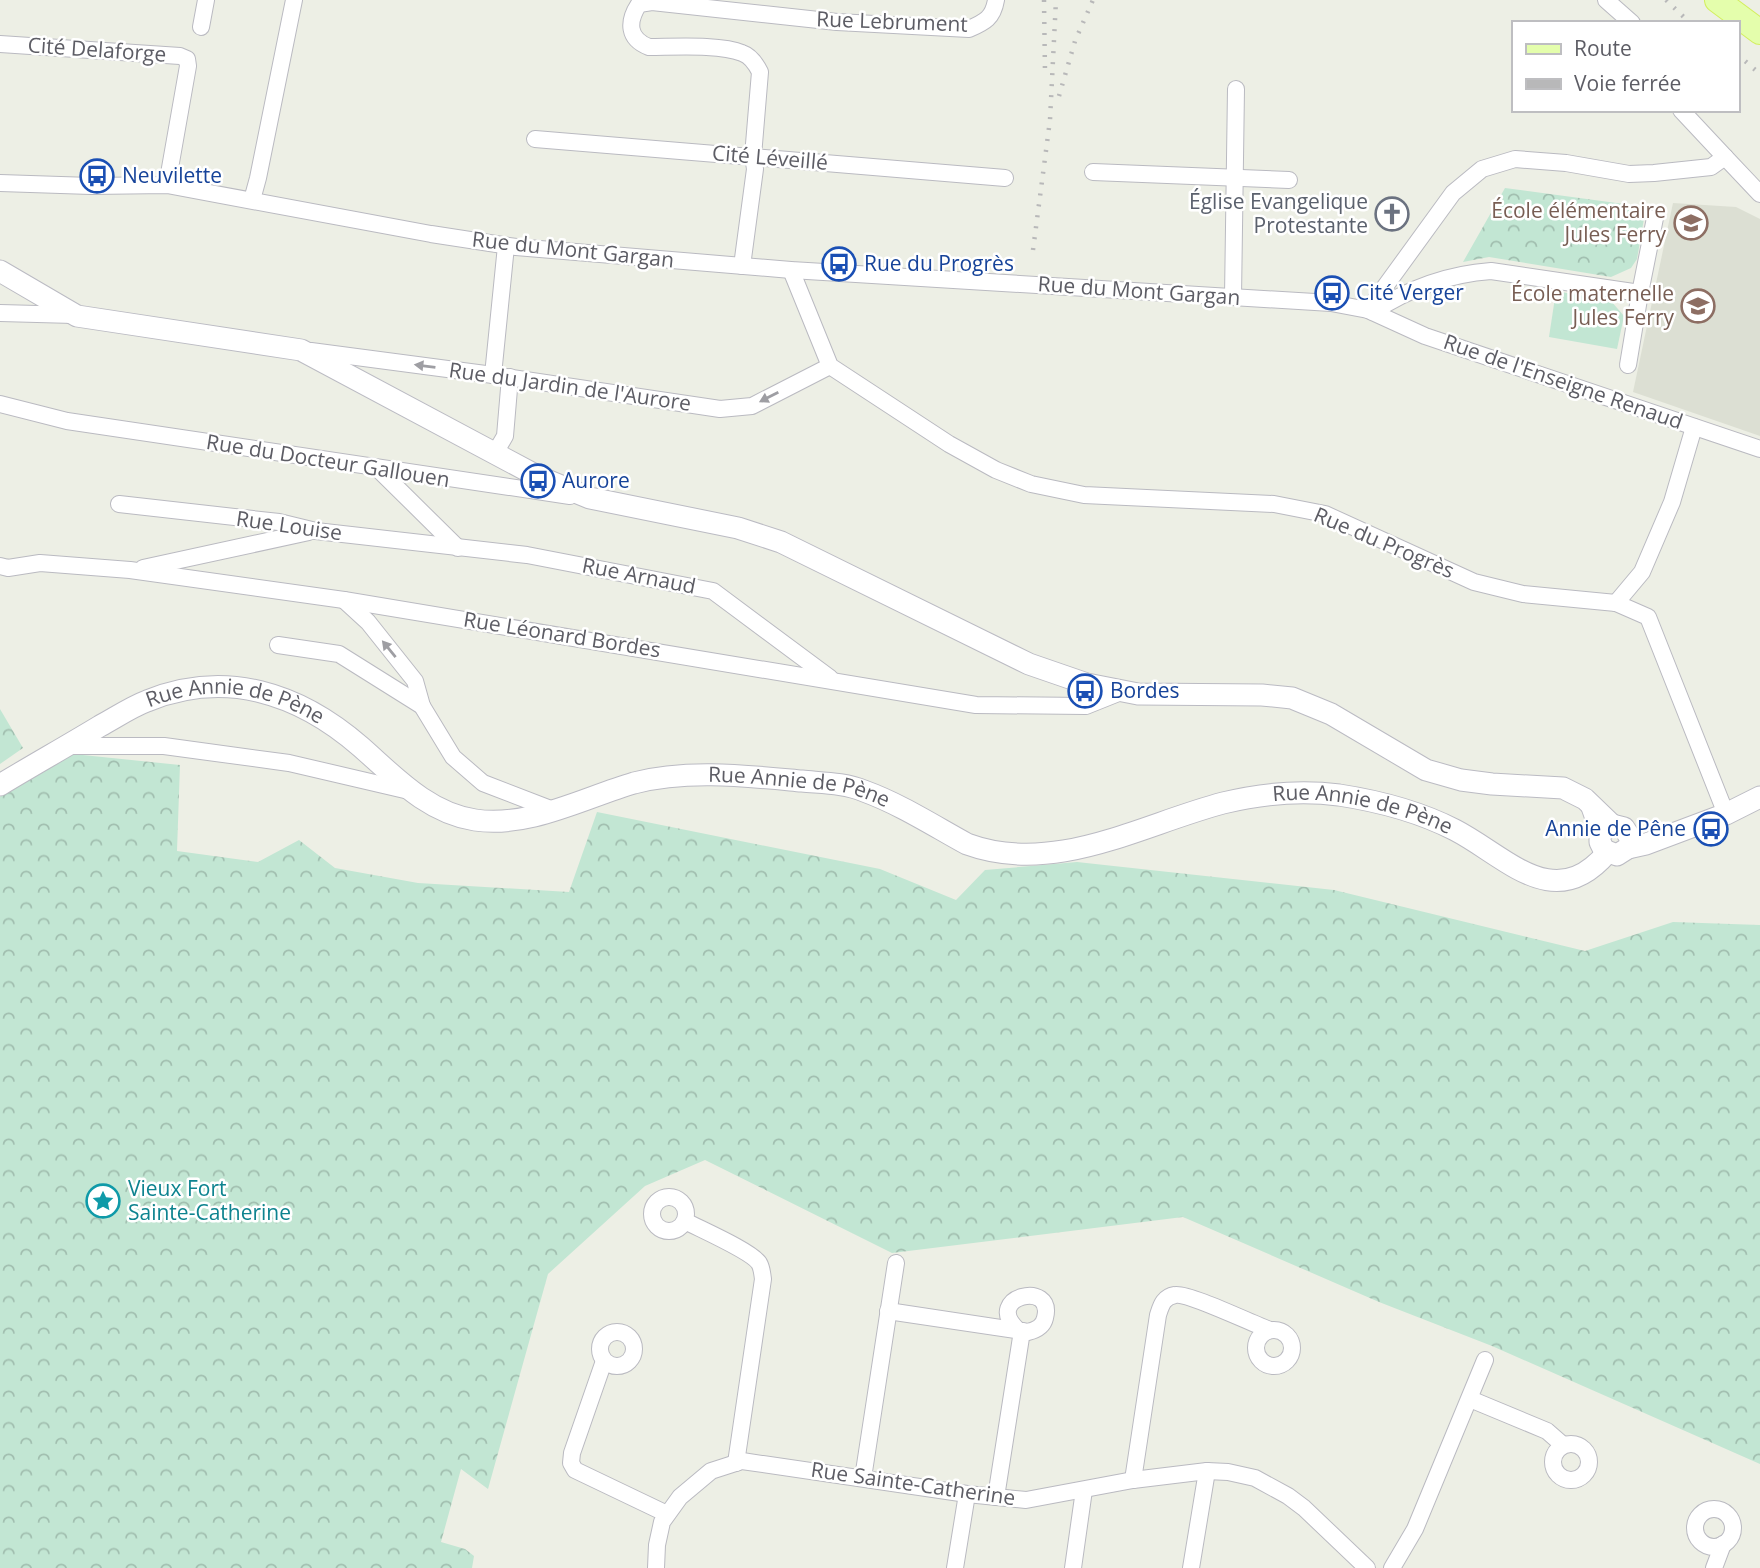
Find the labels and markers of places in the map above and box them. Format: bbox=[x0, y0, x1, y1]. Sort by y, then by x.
bus stop icon: Neuvilette bbox=[78, 157, 116, 195]
place label: Neuvilette bbox=[122, 161, 222, 189]
place label: Église Evangelique Protestante bbox=[1189, 187, 1368, 239]
church icon: Église Evangelique Protestante bbox=[1373, 195, 1411, 233]
place label: École élémentaire Jules Ferry bbox=[1491, 196, 1666, 248]
school or university icon: École élémentaire Jules Ferry bbox=[1672, 204, 1710, 242]
bus stop icon: Rue du Progrès bbox=[820, 245, 858, 283]
place label: Rue du Progrès bbox=[864, 249, 1014, 277]
bus stop icon: Cité Verger bbox=[1313, 274, 1351, 312]
place label: Cité Verger bbox=[1356, 278, 1464, 306]
place label: École maternelle Jules Ferry bbox=[1511, 279, 1674, 331]
school or university icon: École maternelle Jules Ferry bbox=[1679, 287, 1717, 325]
bus stop icon: Aurore bbox=[519, 462, 557, 500]
place label: Aurore bbox=[562, 466, 630, 494]
bus stop icon: Bordes bbox=[1066, 672, 1104, 710]
place label: Bordes bbox=[1110, 676, 1179, 704]
bus stop icon: Annie de Pêne bbox=[1692, 810, 1730, 848]
place label: Annie de Pêne bbox=[1545, 814, 1686, 842]
place label: Vieux Fort Sainte-Catherine bbox=[128, 1174, 291, 1226]
place icon: Vieux Fort Sainte-Catherine bbox=[84, 1182, 122, 1220]

